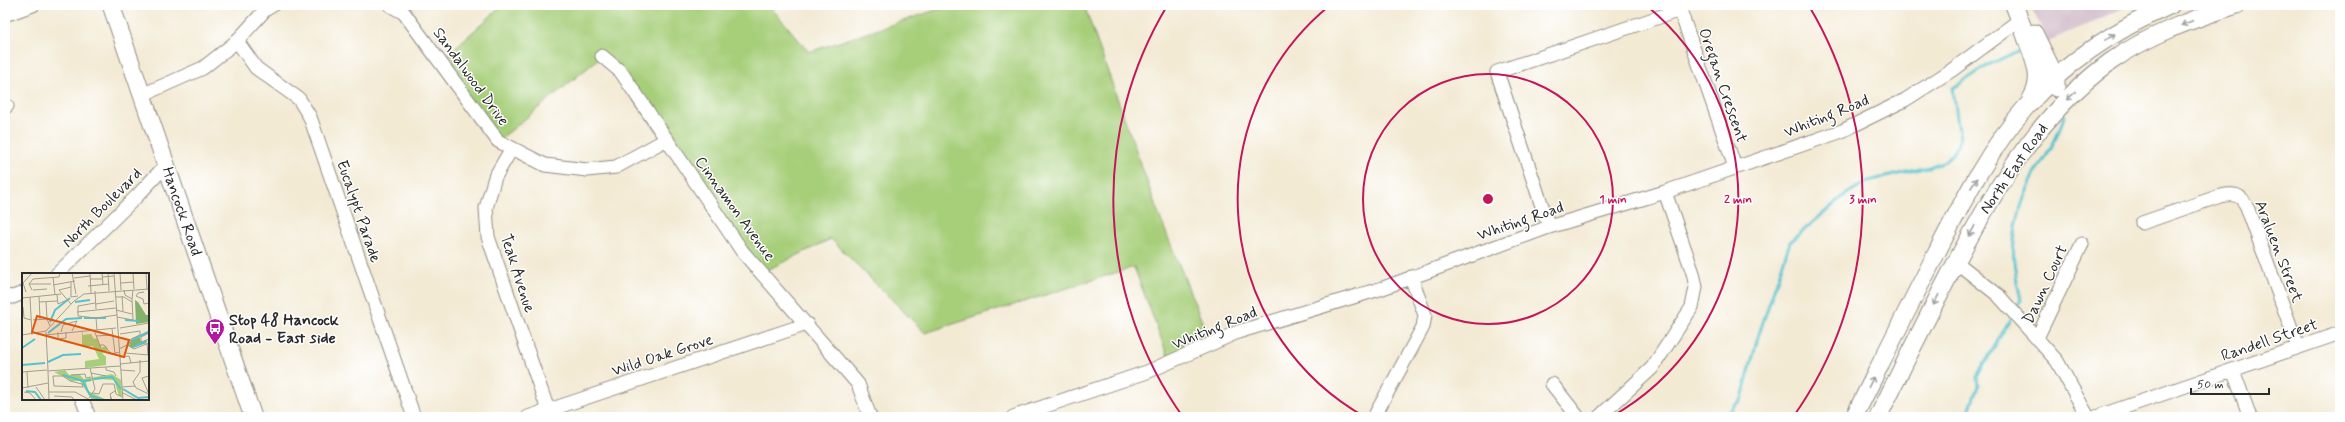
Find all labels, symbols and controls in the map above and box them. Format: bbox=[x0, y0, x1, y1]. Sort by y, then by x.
one-way arrow bbox=[2181, 20, 2193, 27]
street label: Sandalwood Drive bbox=[428, 23, 514, 130]
street label: Oregan Crescent bbox=[1692, 25, 1752, 146]
one-way arrow bbox=[2104, 32, 2116, 40]
street label: Whiting Road bbox=[1781, 90, 1873, 144]
one-way arrow bbox=[2066, 91, 2076, 101]
street label: North East Road bbox=[1975, 119, 2053, 218]
street label: Cinnamon Avenue bbox=[690, 152, 780, 266]
street label: Eucalypt Parade bbox=[331, 157, 386, 266]
street label: North Boulevard bbox=[58, 164, 147, 253]
street label: Hancock Road bbox=[157, 164, 207, 259]
one-way arrow bbox=[1970, 177, 1978, 189]
centre of rings bbox=[1481, 192, 1495, 206]
text: 1 min bbox=[1599, 192, 1627, 208]
text: 2 min bbox=[1724, 192, 1752, 208]
text: 3 min bbox=[1849, 192, 1877, 208]
street label: Whiting Road bbox=[1474, 197, 1567, 247]
street label: Araluen Street bbox=[2249, 197, 2308, 306]
one-way arrow bbox=[1968, 225, 1975, 237]
street label: Teak Avenue bbox=[495, 231, 540, 316]
street label: Dawn Court bbox=[2018, 241, 2073, 328]
inset map bbox=[22, 273, 149, 400]
one-way arrow bbox=[1932, 294, 1939, 306]
street label: Whiting Road bbox=[1169, 302, 1261, 356]
place label: Stop 48 Hancock Road - East side bbox=[229, 310, 340, 349]
street label: Randell Street bbox=[2218, 314, 2321, 367]
bus stop icon: Stop 48 Hancock Road - East side bbox=[204, 317, 226, 345]
street label: Wild Oak Grove bbox=[609, 329, 716, 382]
scale bar bbox=[2191, 370, 2269, 396]
one-way arrow bbox=[1868, 376, 1875, 388]
text: 50 m bbox=[2197, 377, 2224, 393]

